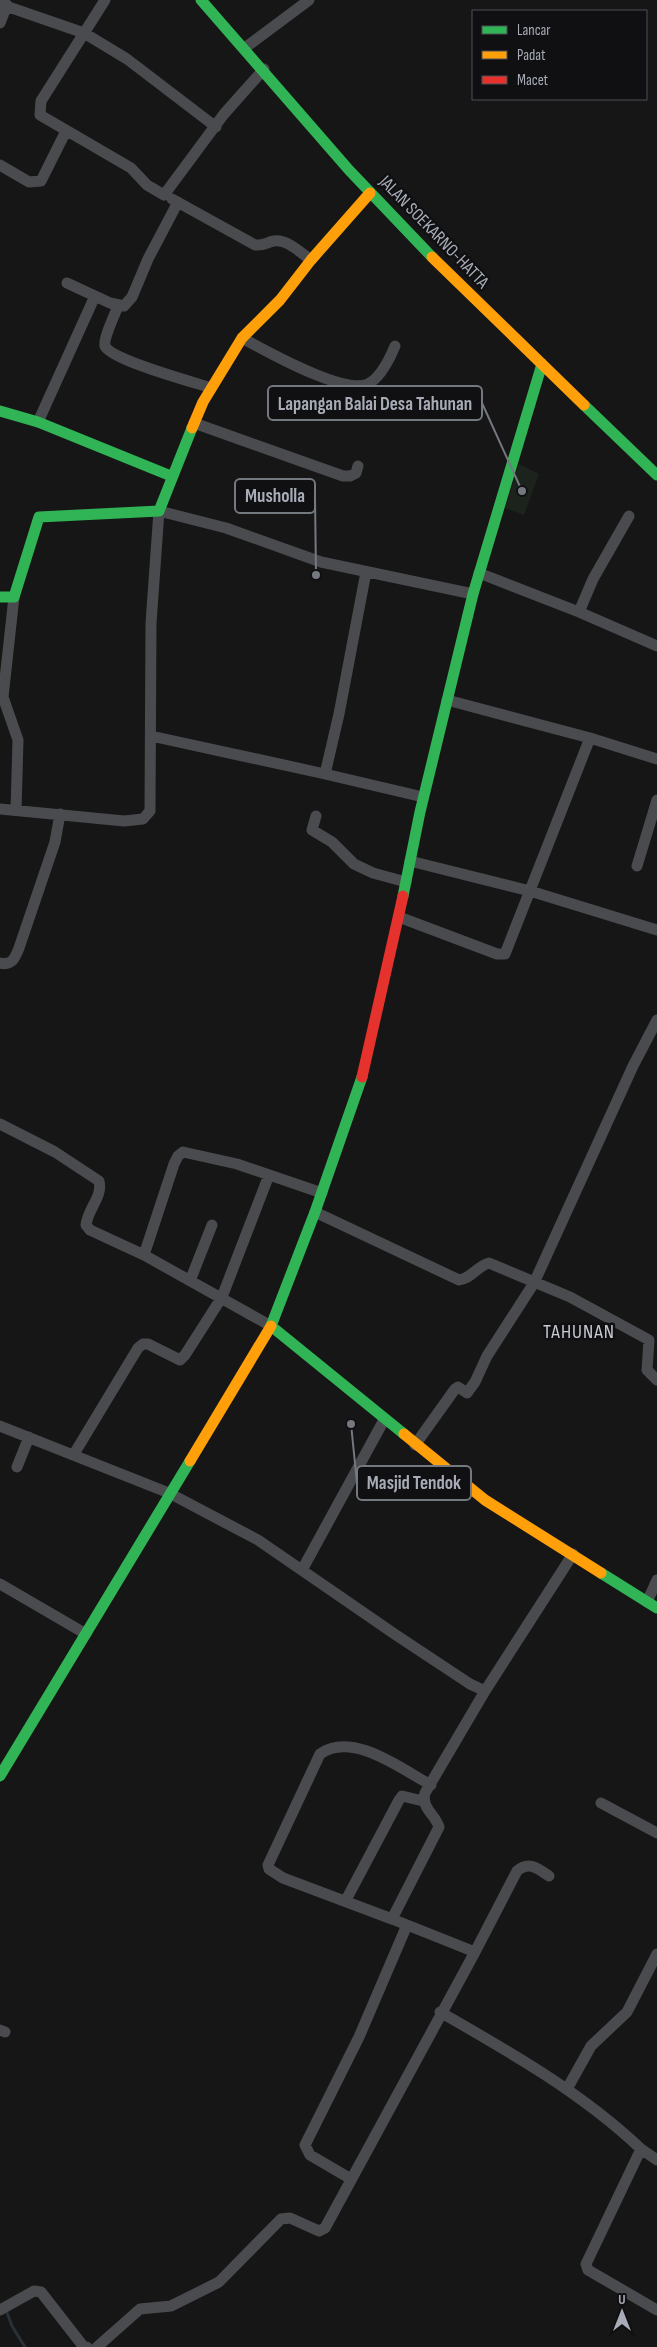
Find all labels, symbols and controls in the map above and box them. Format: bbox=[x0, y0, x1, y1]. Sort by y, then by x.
legend bbox=[472, 10, 647, 100]
text: Lancar bbox=[517, 21, 551, 40]
text: Padat bbox=[517, 46, 546, 65]
text: Macet bbox=[517, 71, 549, 90]
street label: JALAN SOEKARNO-HATTA bbox=[374, 171, 493, 293]
callout: Lapangan Balai Desa Tahunan bbox=[268, 386, 482, 420]
text: Lapangan Balai Desa Tahunan bbox=[278, 393, 472, 416]
callout: Musholla bbox=[235, 479, 315, 513]
text: Musholla bbox=[245, 485, 305, 508]
district label: TAHUNAN bbox=[543, 1320, 615, 1344]
callout: Masjid Tendok bbox=[357, 1466, 471, 1500]
text: Masjid Tendok bbox=[367, 1472, 461, 1495]
north arrow bbox=[597, 2287, 647, 2337]
text: U bbox=[618, 2291, 626, 2308]

